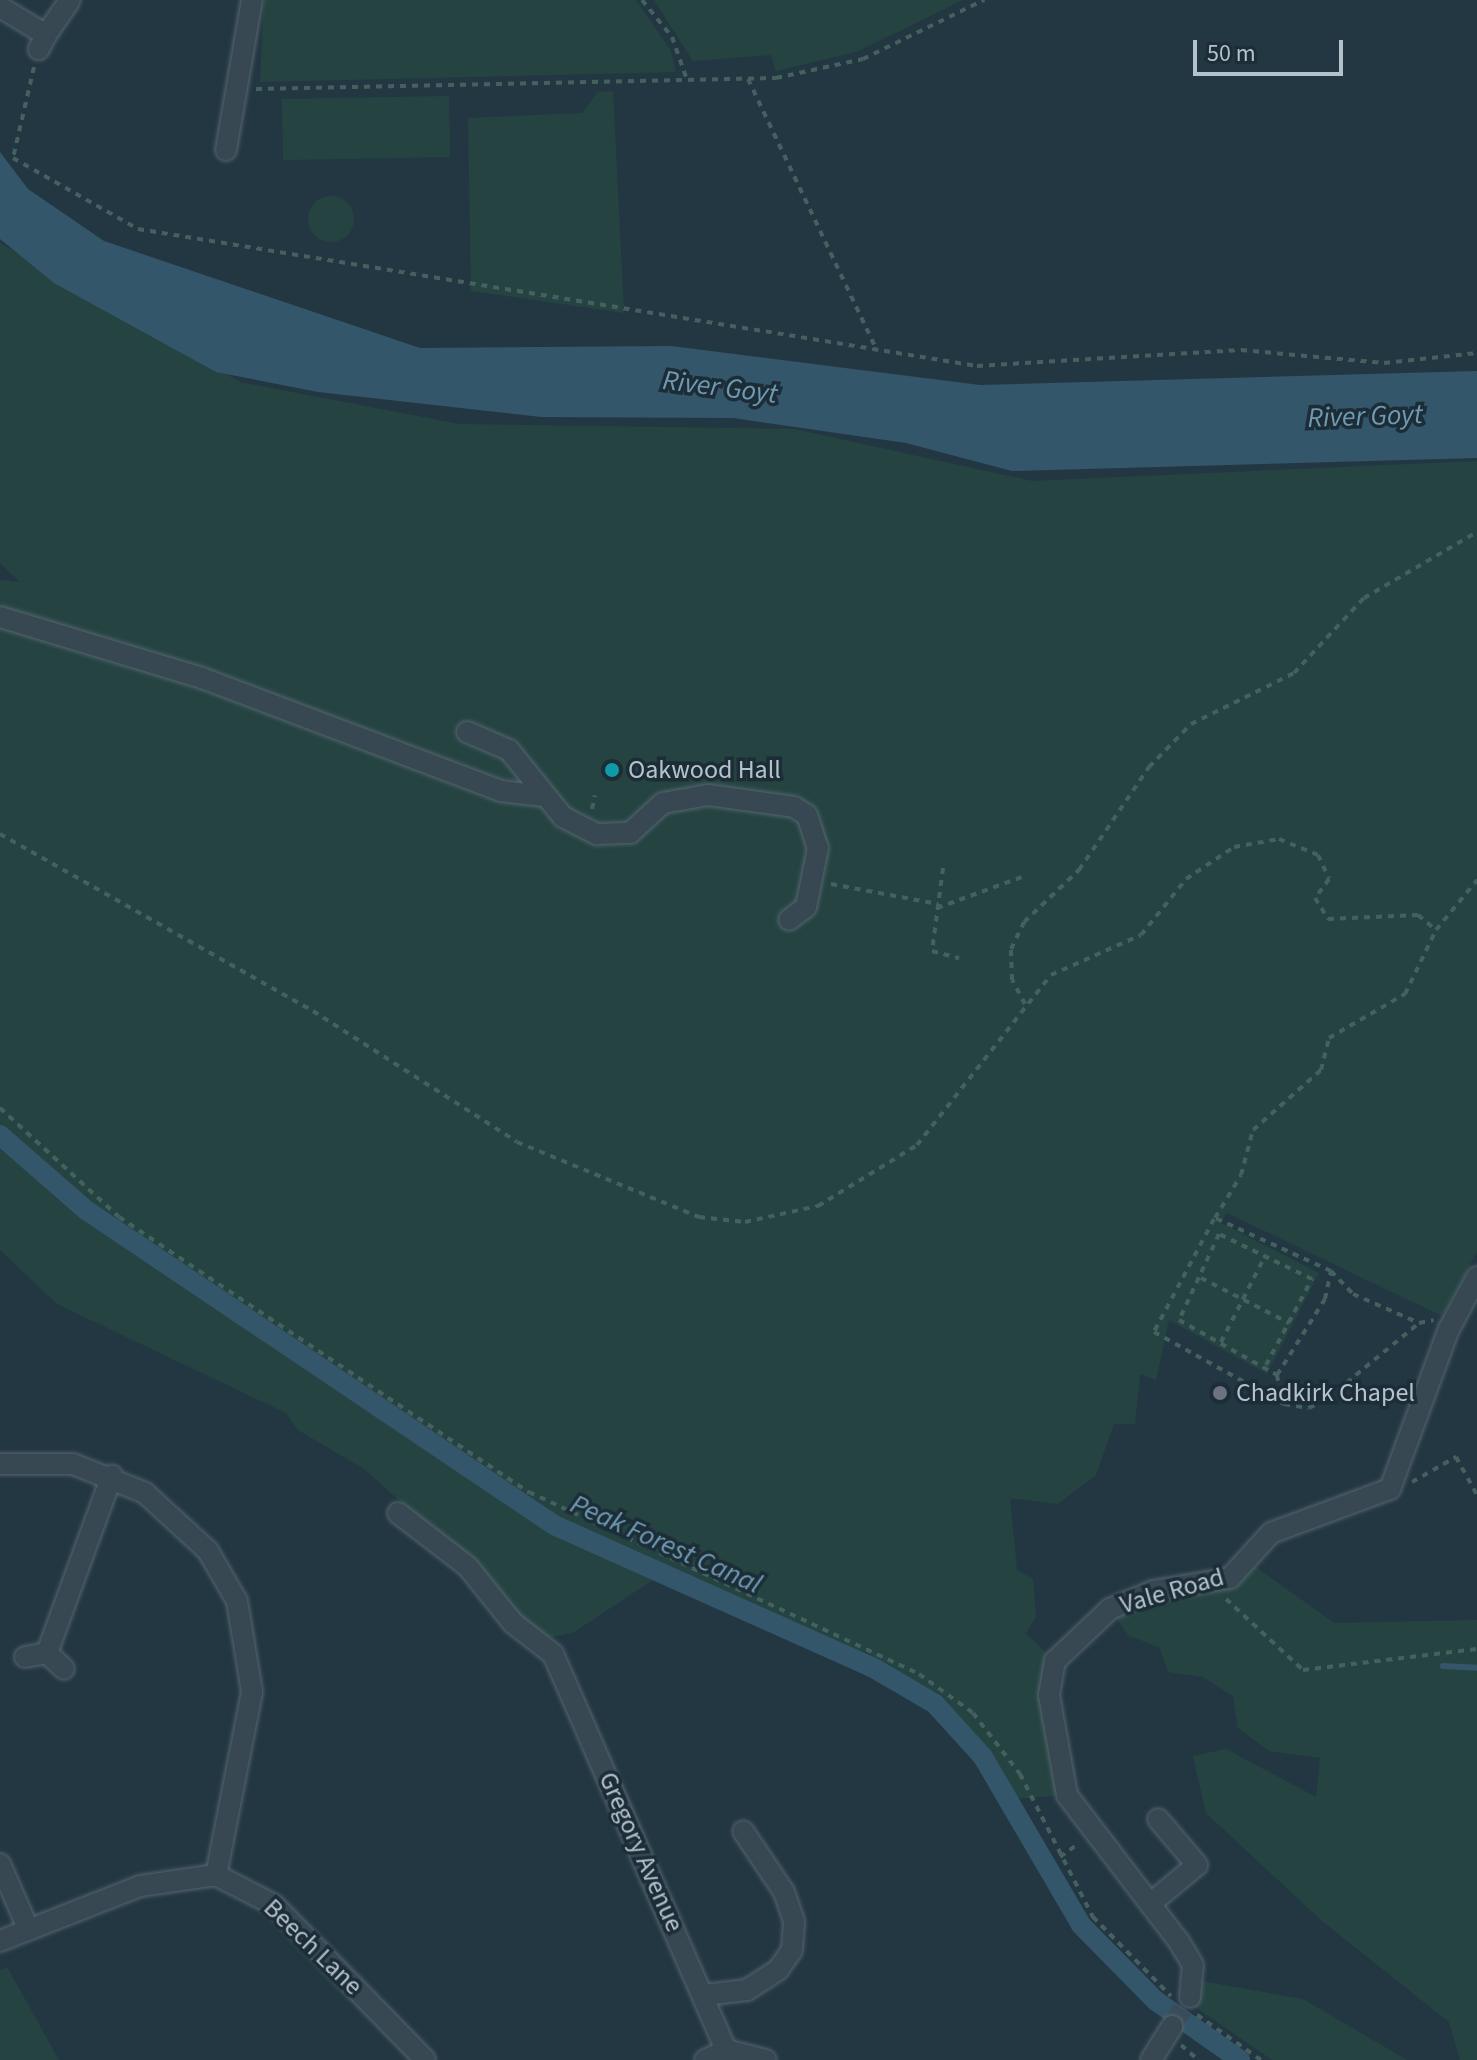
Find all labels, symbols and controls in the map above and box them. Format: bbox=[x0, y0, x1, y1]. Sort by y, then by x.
scale bar bbox=[1197, 24, 1347, 74]
text: 50 m bbox=[1207, 36, 1256, 71]
water label: River Goyt bbox=[661, 363, 779, 411]
water label: River Goyt bbox=[1307, 397, 1423, 435]
place label: Oakwood Hall bbox=[628, 754, 781, 786]
marker: Oakwood Hall bbox=[603, 761, 621, 779]
place label: Chadkirk Chapel bbox=[1236, 1377, 1415, 1409]
marker: Chadkirk Chapel bbox=[1211, 1384, 1229, 1402]
water label: Peak Forest Canal bbox=[565, 1487, 767, 1601]
street label: Vale Road bbox=[1117, 1561, 1227, 1621]
street label: Gregory Avenue bbox=[592, 1767, 690, 1937]
street label: Beech Lane bbox=[257, 1892, 369, 2002]

